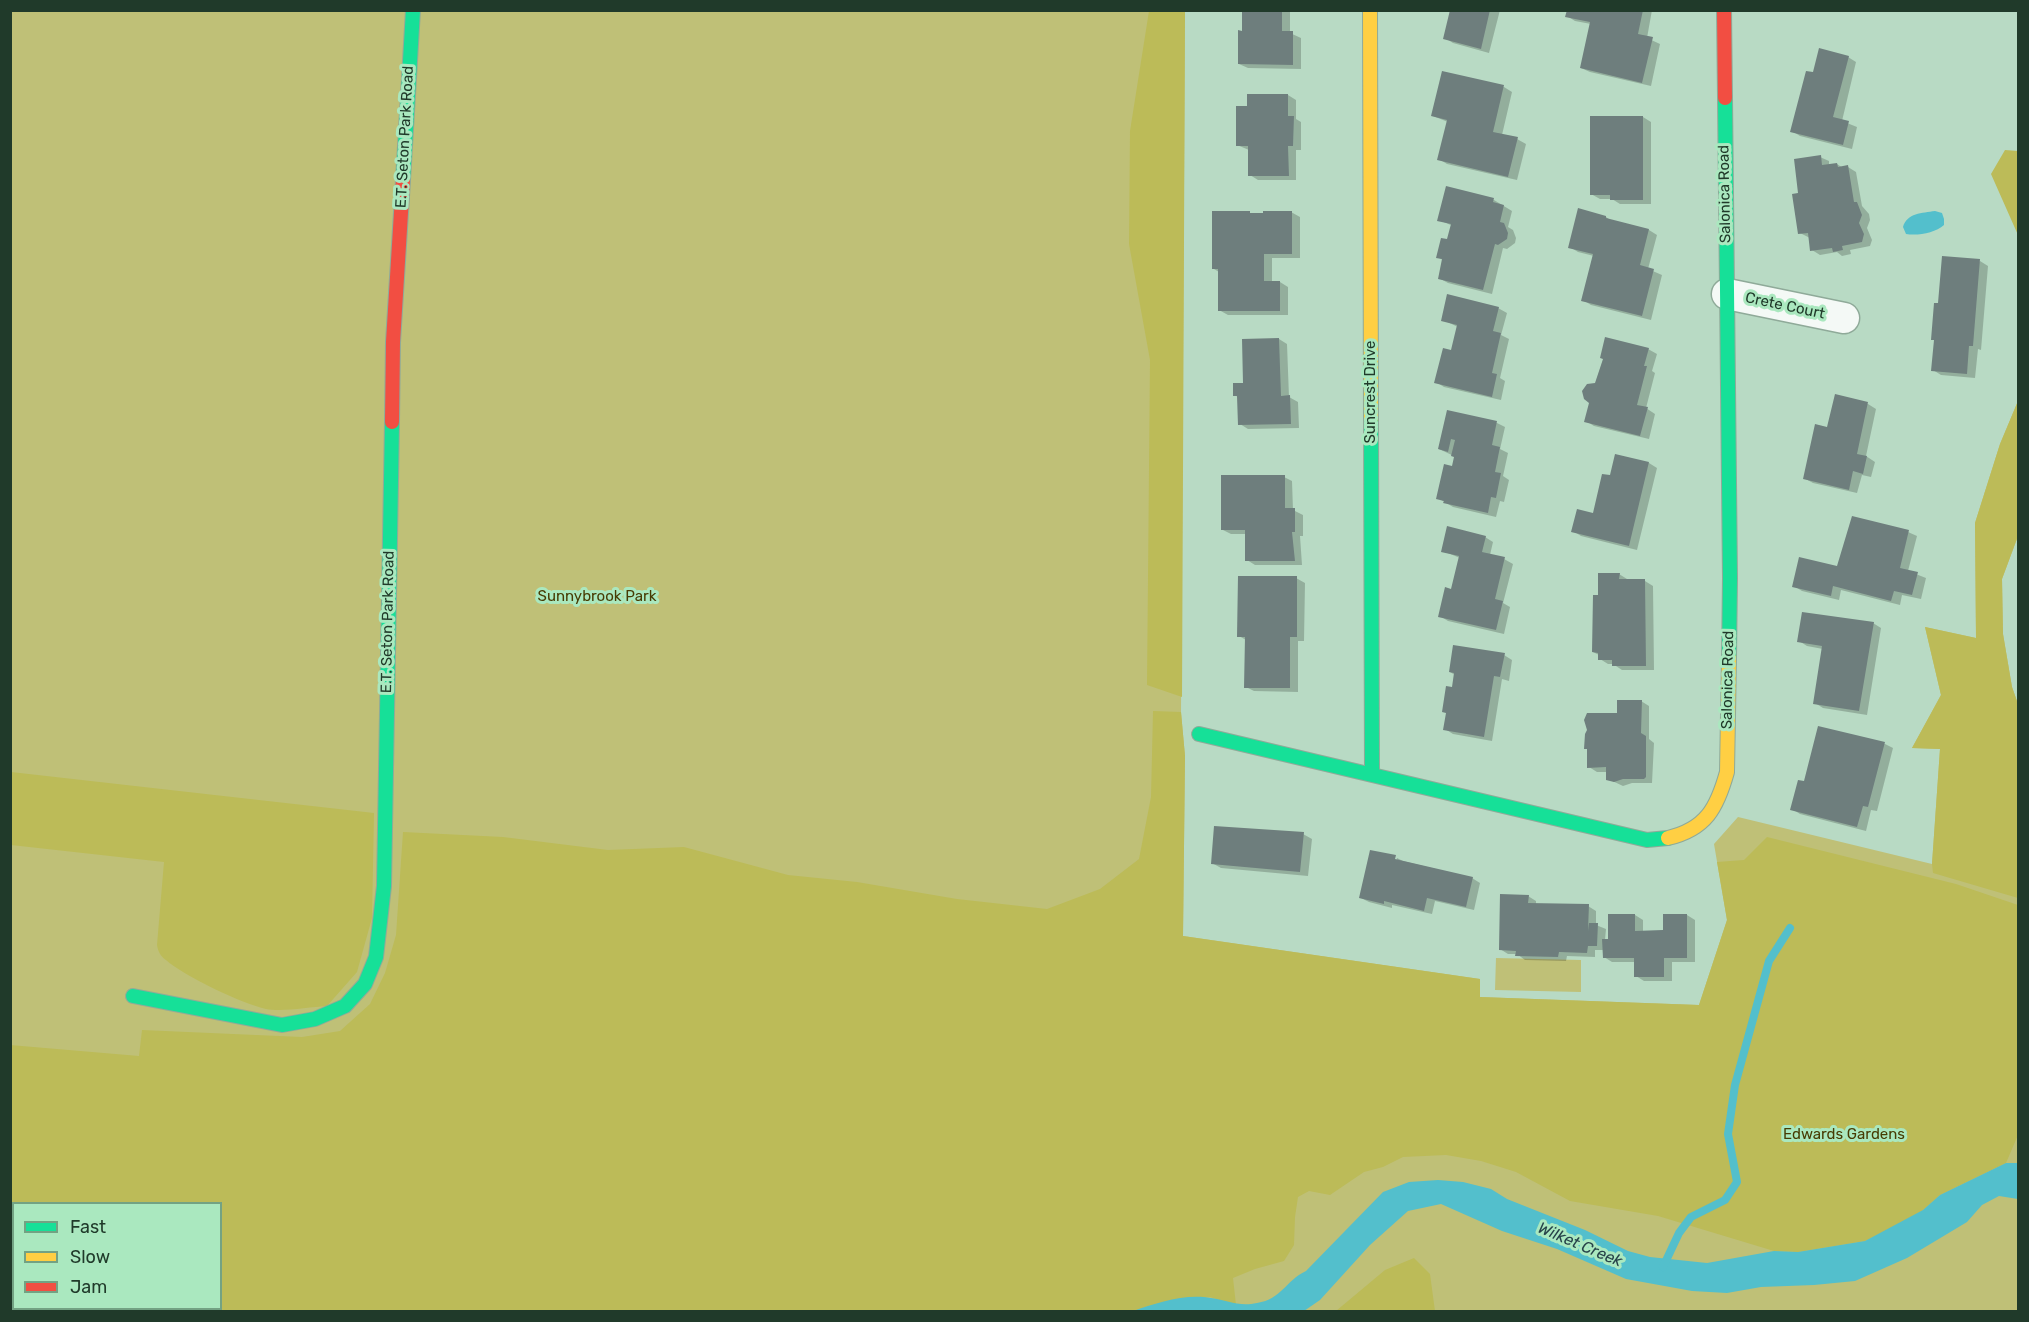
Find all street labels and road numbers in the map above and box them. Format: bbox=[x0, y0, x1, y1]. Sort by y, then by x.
street label: E.T. Seton Park Road bbox=[392, 65, 418, 209]
street label: Salonica Road bbox=[1715, 145, 1735, 243]
street label: Crete Court bbox=[1743, 289, 1827, 323]
street label: Suncrest Drive bbox=[1362, 341, 1380, 443]
street label: E.T. Seton Park Road bbox=[378, 551, 398, 693]
street label: Salonica Road bbox=[1718, 631, 1738, 729]

